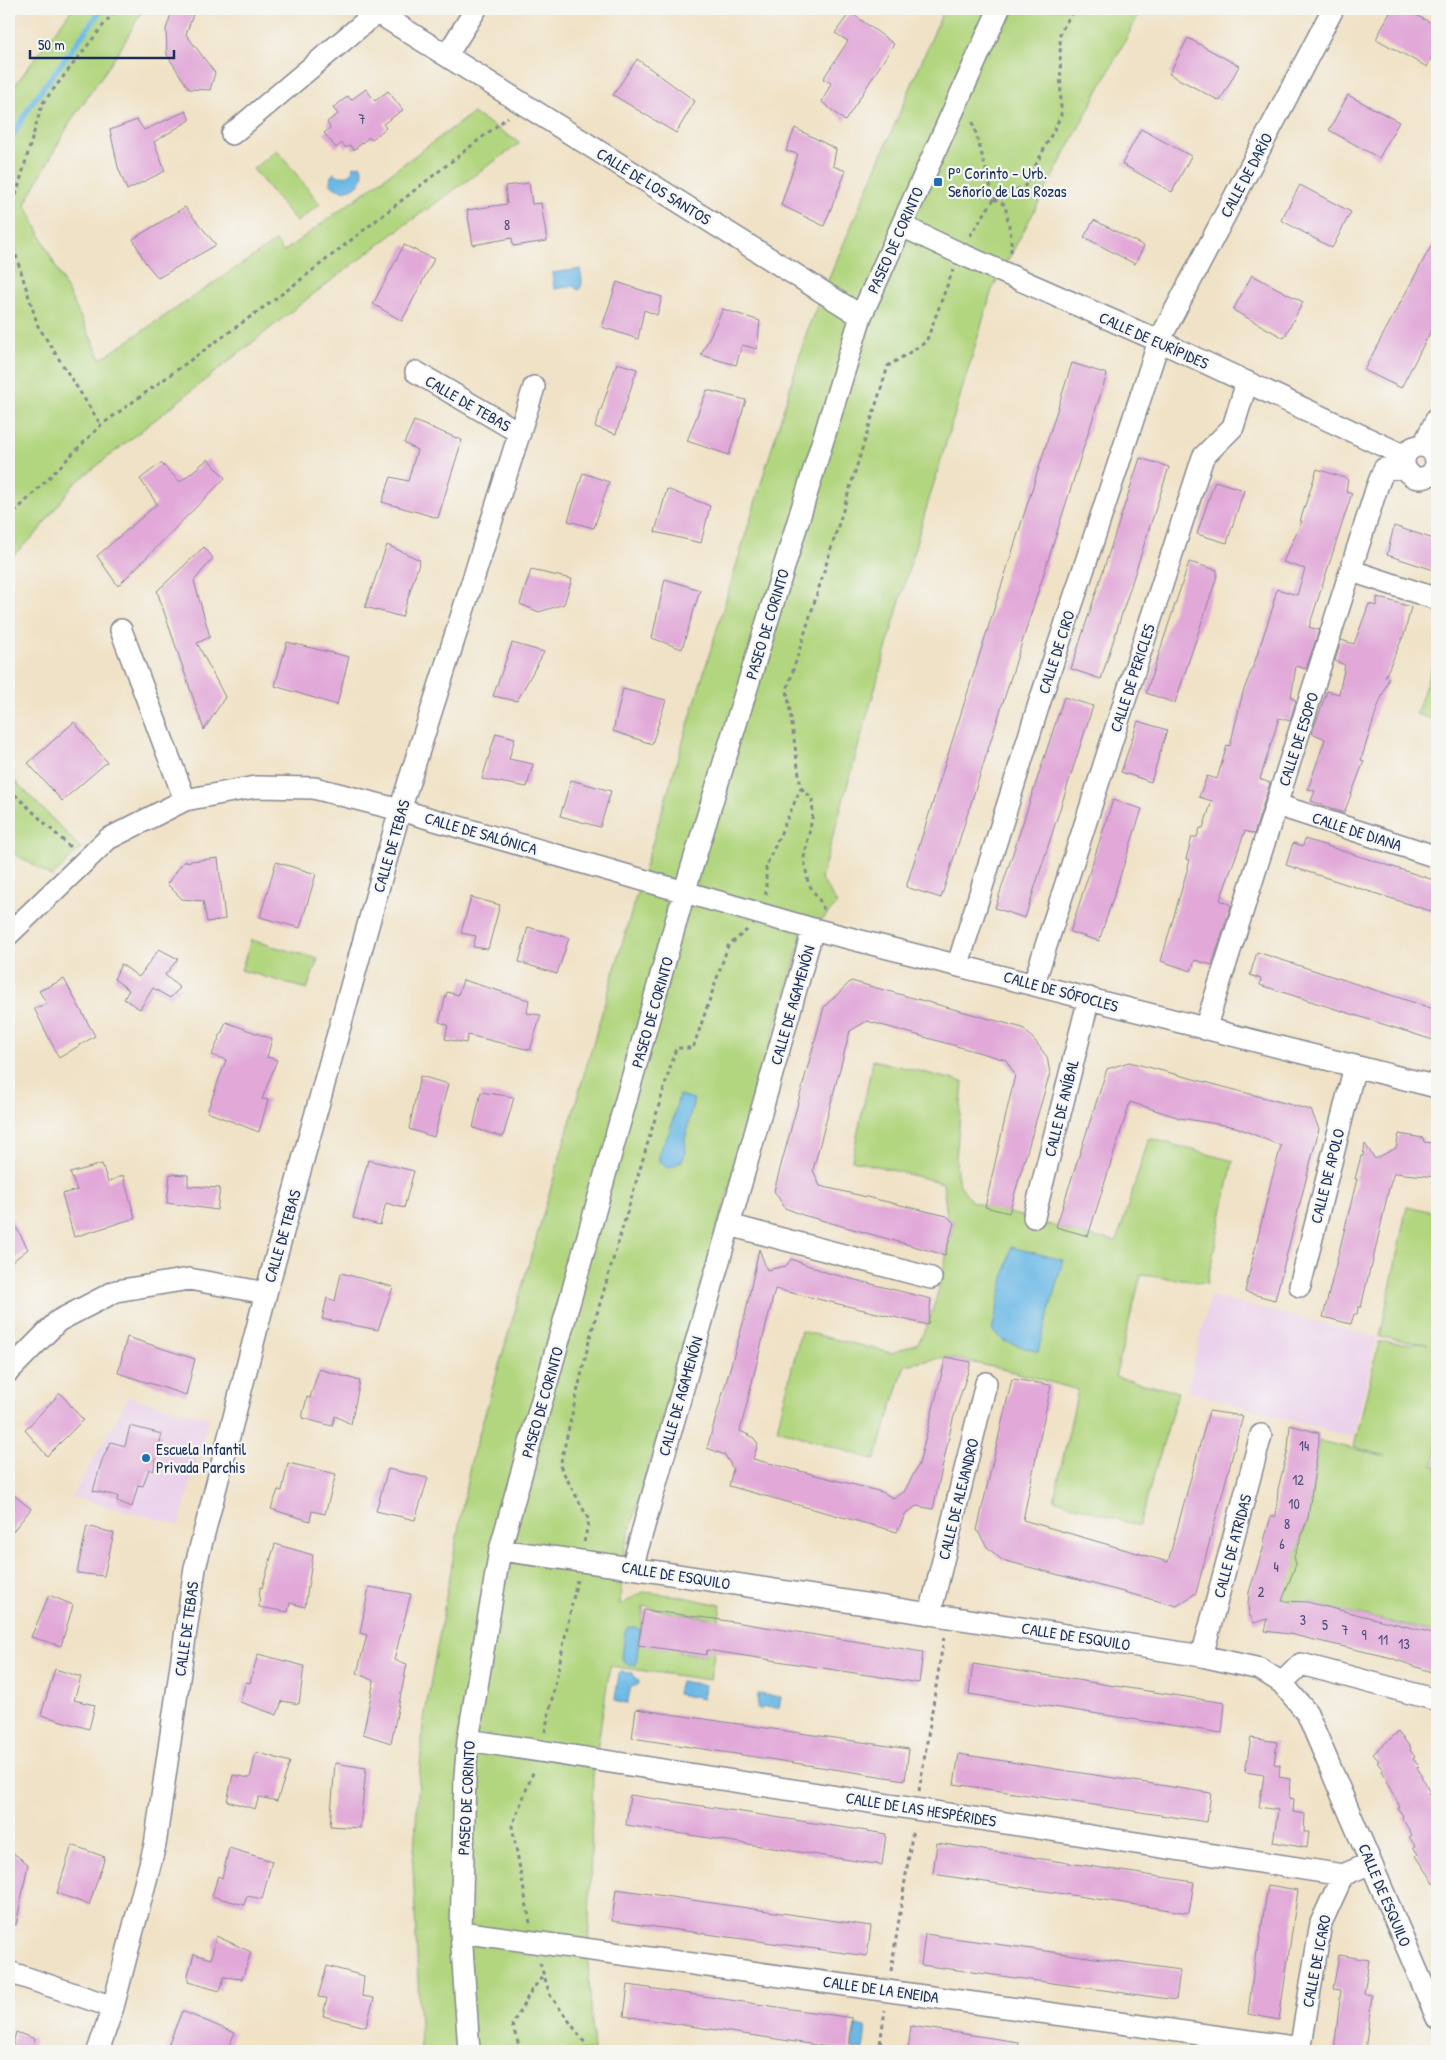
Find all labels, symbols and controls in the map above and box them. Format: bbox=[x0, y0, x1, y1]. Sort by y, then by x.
scale bar bbox=[30, 28, 174, 60]
text: 50 m bbox=[38, 34, 65, 55]
house number: 7 bbox=[359, 109, 366, 128]
street label: CALLE DE DARÍO bbox=[1214, 129, 1278, 221]
street label: CALLE DE LOS SANTOS bbox=[593, 142, 716, 230]
place label: Pº Corinto - Urb. Señorío de Las Rozas bbox=[948, 162, 1067, 202]
marker: Pº Corinto - Urb. Señorío de Las Rozas bbox=[932, 176, 944, 188]
street label: PASEO DE CORINTO bbox=[862, 183, 928, 297]
house number: 8 bbox=[504, 215, 510, 234]
street label: CALLE DE EURÍPIDES bbox=[1096, 306, 1213, 374]
street label: CALLE DE TEBAS bbox=[421, 370, 515, 437]
street label: PASEO DE CORINTO bbox=[740, 566, 794, 682]
street label: CALLE DE CIRO bbox=[1032, 607, 1080, 696]
street label: CALLE DE PERICLES bbox=[1104, 620, 1160, 735]
street label: CALLE DE ESOPO bbox=[1272, 689, 1324, 789]
street label: CALLE DE TEBAS bbox=[367, 796, 415, 895]
street label: CALLE DE SALÓNICA bbox=[422, 806, 540, 860]
street label: CALLE DE DIANA bbox=[1309, 806, 1405, 856]
street label: CALLE DE AGAMENÓN bbox=[764, 943, 820, 1067]
street label: PASEO DE CORINTO bbox=[626, 954, 678, 1070]
street label: CALLE DE SÓFOCLES bbox=[1001, 965, 1121, 1017]
street label: CALLE DE ANÍBAL bbox=[1038, 1057, 1084, 1159]
street label: CALLE DE APOLO bbox=[1305, 1126, 1349, 1226]
street label: CALLE DE TEBAS bbox=[258, 1186, 306, 1285]
street label: CALLE DE AGAMENÓN bbox=[652, 1334, 708, 1458]
street label: PASEO DE CORINTO bbox=[516, 1344, 568, 1460]
street label: CALLE DE ALEJANDRO bbox=[932, 1436, 984, 1562]
house number: 14 bbox=[1299, 1436, 1309, 1455]
place label: Escuela Infantil Privada Parchis bbox=[156, 1438, 247, 1478]
marker: Escuela Infantil Privada Parchis bbox=[140, 1452, 152, 1464]
house number: 12 bbox=[1292, 1470, 1304, 1489]
street label: CALLE DE ATRIDAS bbox=[1208, 1491, 1257, 1600]
house number: 10 bbox=[1288, 1494, 1300, 1513]
house number: 8 bbox=[1284, 1514, 1290, 1533]
house number: 6 bbox=[1279, 1534, 1285, 1553]
street label: CALLE DE ESQUILO bbox=[620, 1556, 732, 1594]
house number: 4 bbox=[1273, 1557, 1279, 1576]
street label: CALLE DE TEBAS bbox=[168, 1580, 204, 1678]
house number: 2 bbox=[1258, 1582, 1265, 1601]
house number: 3 bbox=[1300, 1610, 1306, 1629]
house number: 5 bbox=[1322, 1615, 1328, 1634]
street label: CALLE DE ESQUILO bbox=[1020, 1617, 1132, 1655]
house number: 7 bbox=[1342, 1620, 1349, 1639]
house number: 9 bbox=[1361, 1625, 1367, 1644]
house number: 11 bbox=[1378, 1630, 1388, 1649]
house number: 13 bbox=[1398, 1634, 1410, 1653]
street label: PASEO DE CORINTO bbox=[452, 1740, 480, 1856]
street label: CALLE DE LAS HESPÉRIDES bbox=[844, 1786, 998, 1832]
street label: CALLE DE ESQUILO bbox=[1353, 1840, 1417, 1950]
street label: CALLE DE ICARO bbox=[1296, 1913, 1336, 2009]
street label: CALLE DE LA ENEIDA bbox=[822, 1970, 941, 2008]

